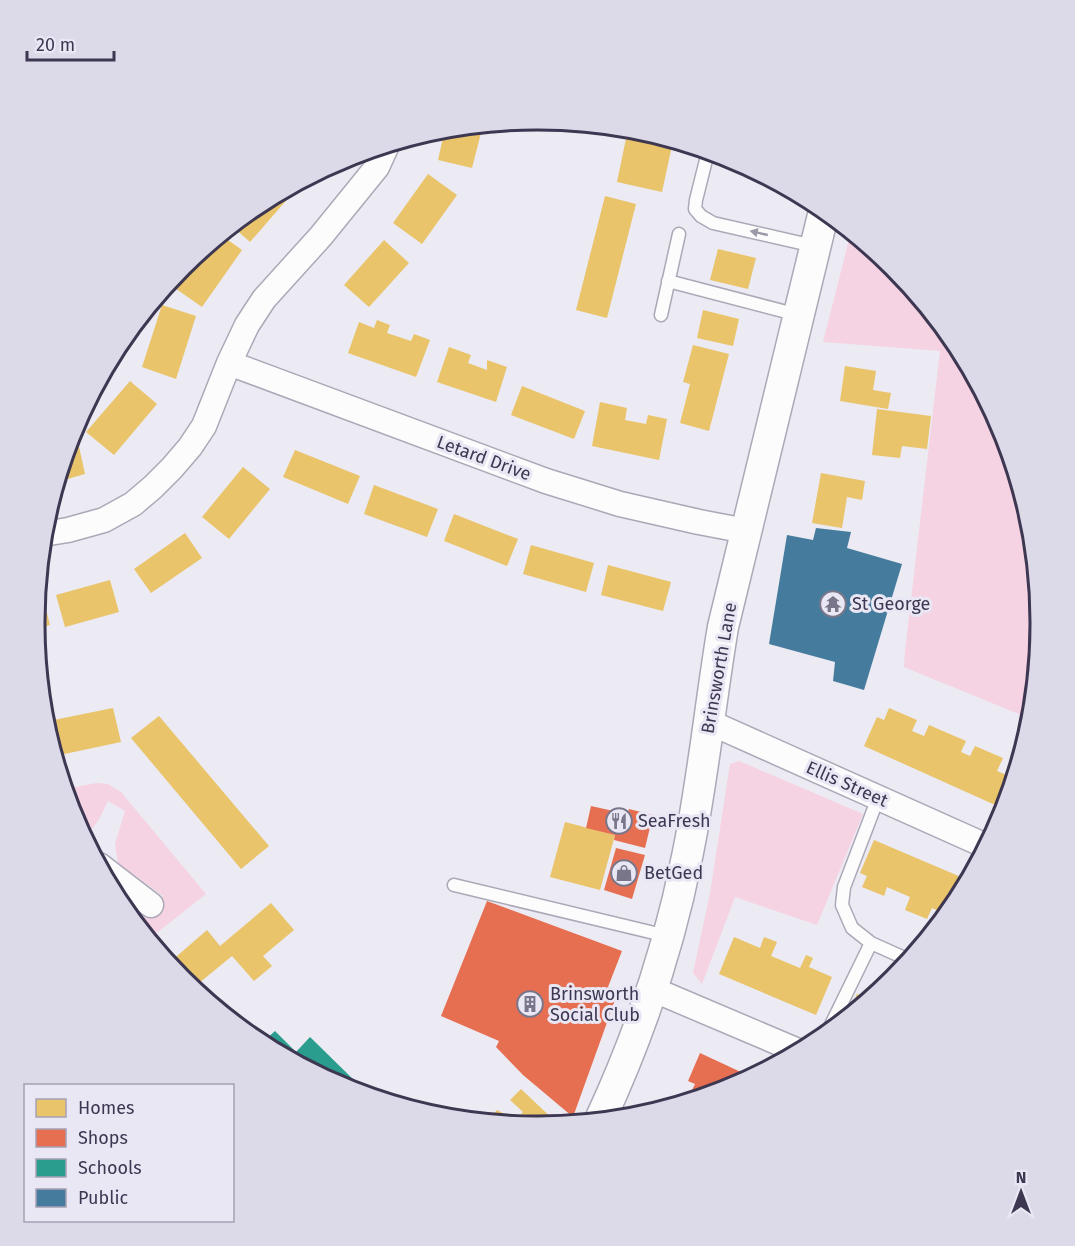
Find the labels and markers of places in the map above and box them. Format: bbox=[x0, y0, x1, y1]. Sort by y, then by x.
temple icon: St George bbox=[818, 589, 848, 619]
place label: St George bbox=[852, 593, 930, 615]
restaurant icon: SeaFresh bbox=[604, 806, 634, 836]
place label: SeaFresh bbox=[638, 810, 711, 832]
shop icon: BetGed bbox=[609, 858, 639, 888]
place label: BetGed bbox=[644, 862, 703, 884]
place label: Brinsworth Social Club bbox=[550, 983, 640, 1026]
building icon: Brinsworth Social Club bbox=[515, 989, 545, 1019]

